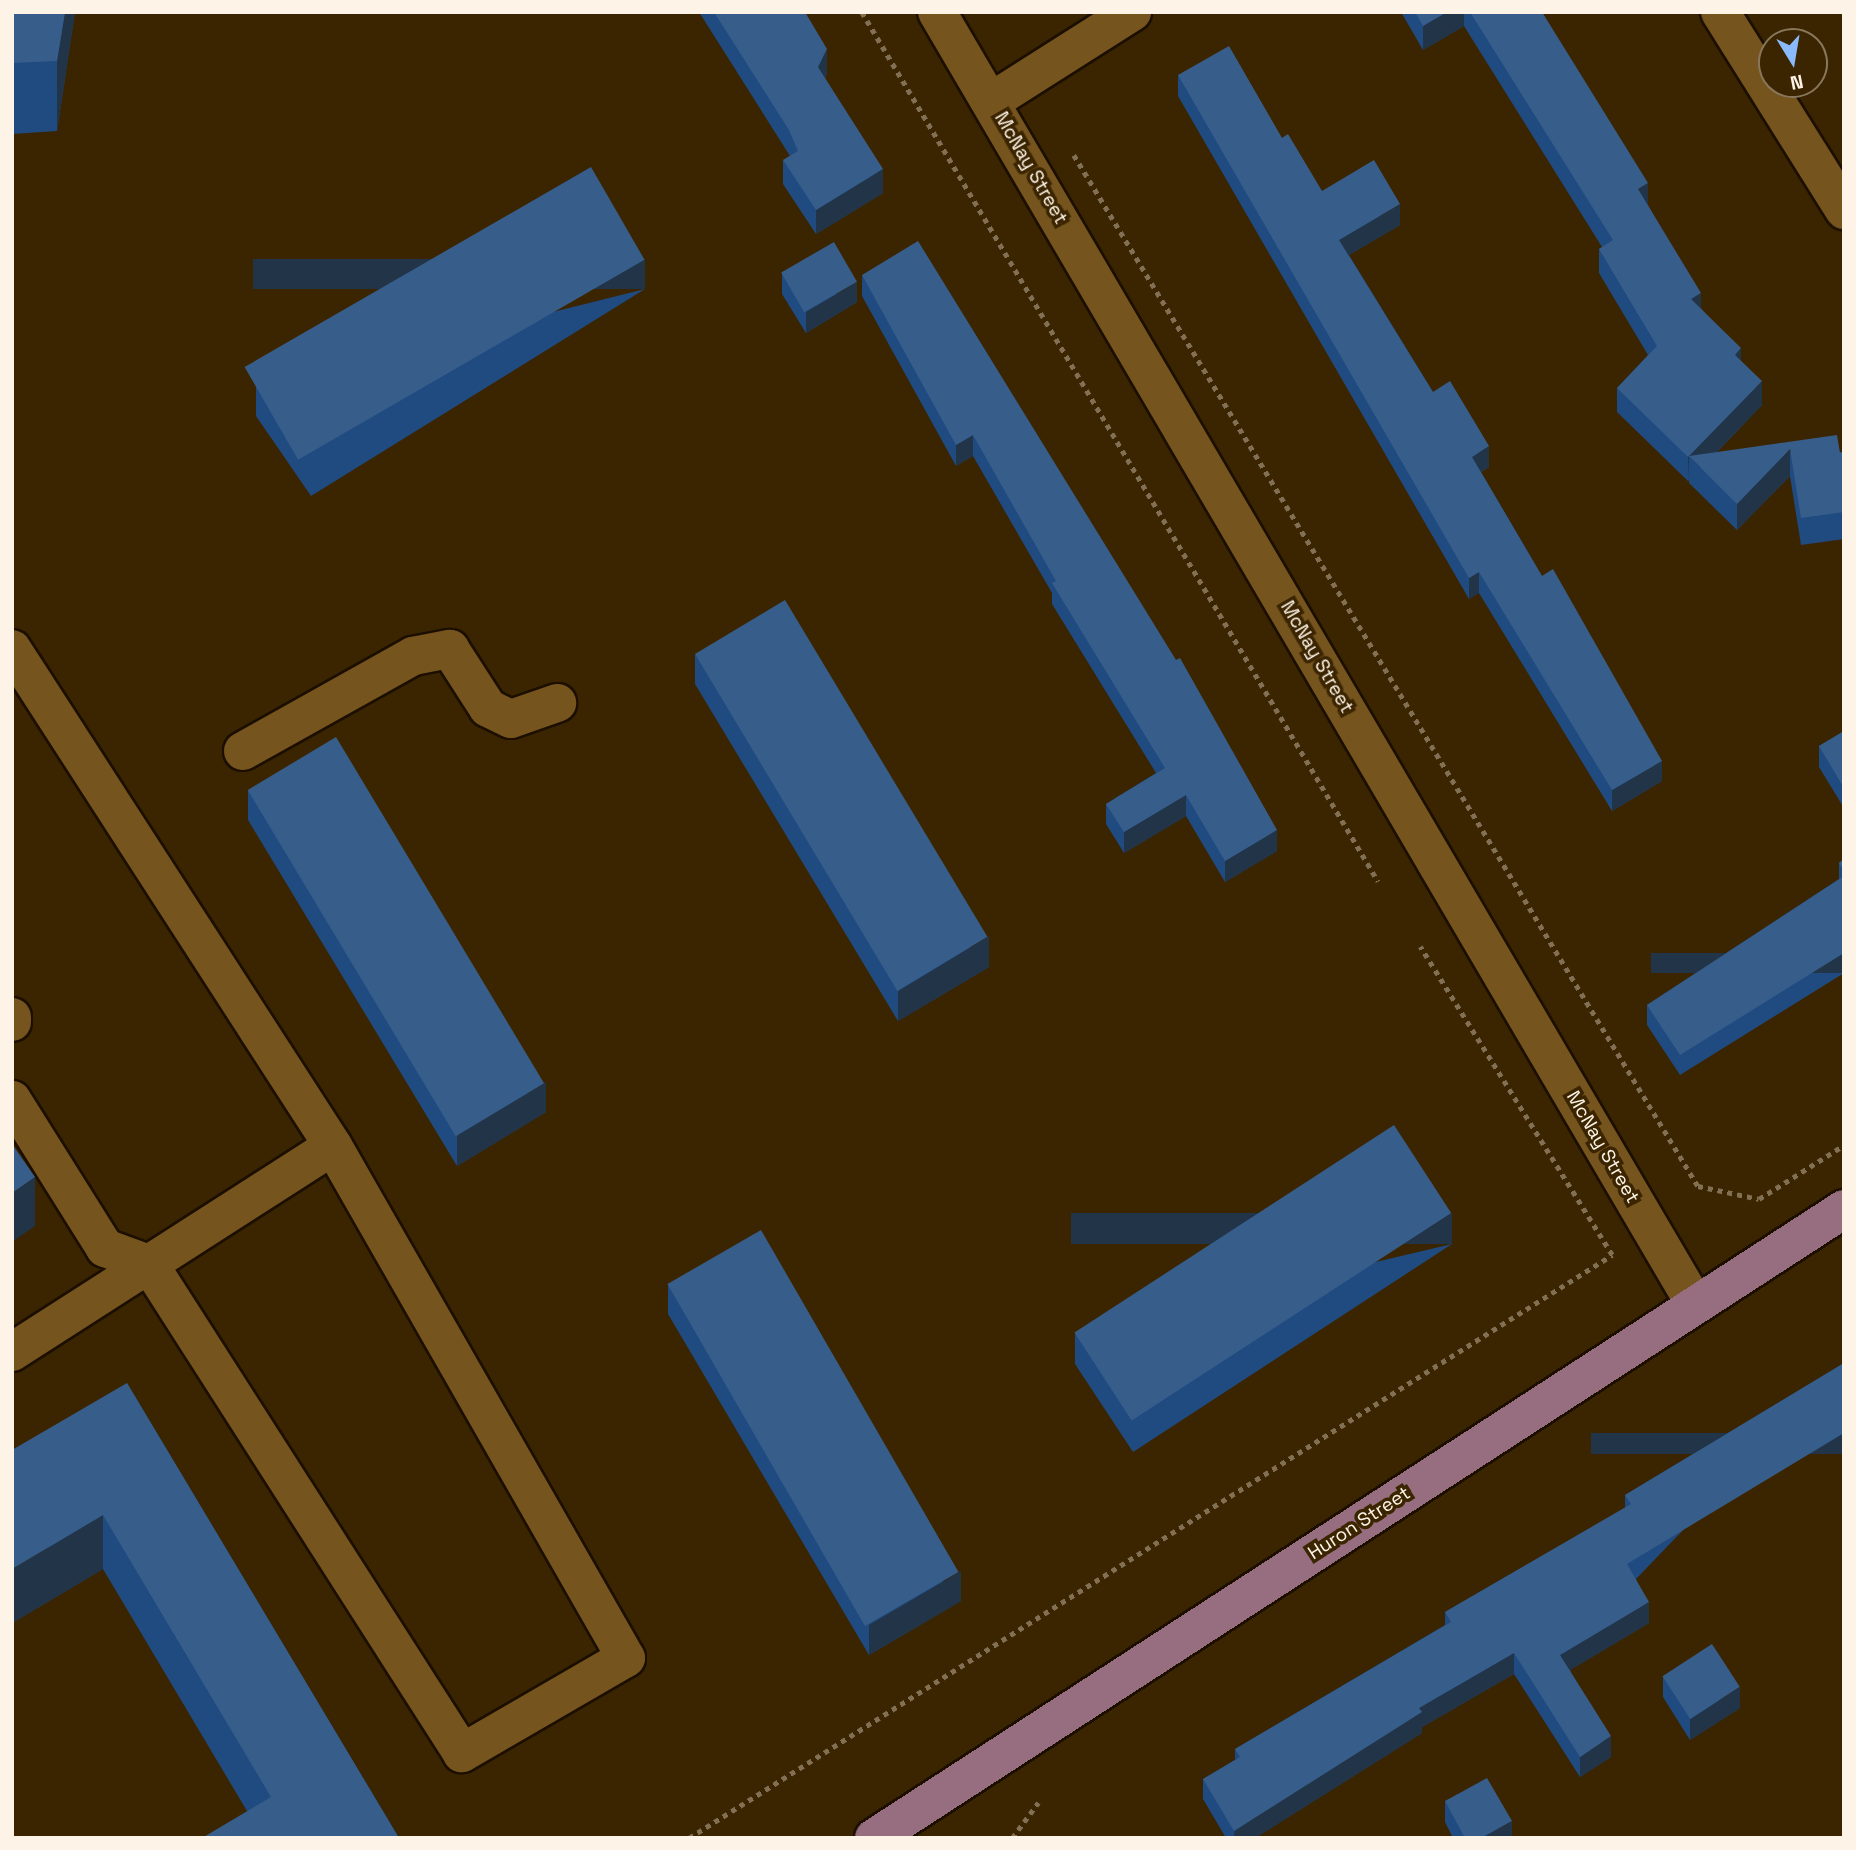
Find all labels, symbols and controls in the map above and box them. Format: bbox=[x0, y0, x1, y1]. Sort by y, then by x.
north arrow bbox=[1758, 28, 1828, 98]
text: N bbox=[1788, 69, 1805, 96]
street label: McNay Street bbox=[990, 108, 1072, 228]
street label: McNay Street bbox=[1276, 597, 1358, 717]
street label: McNay Street bbox=[1562, 1087, 1644, 1207]
street label: Huron Street bbox=[1304, 1482, 1414, 1564]

